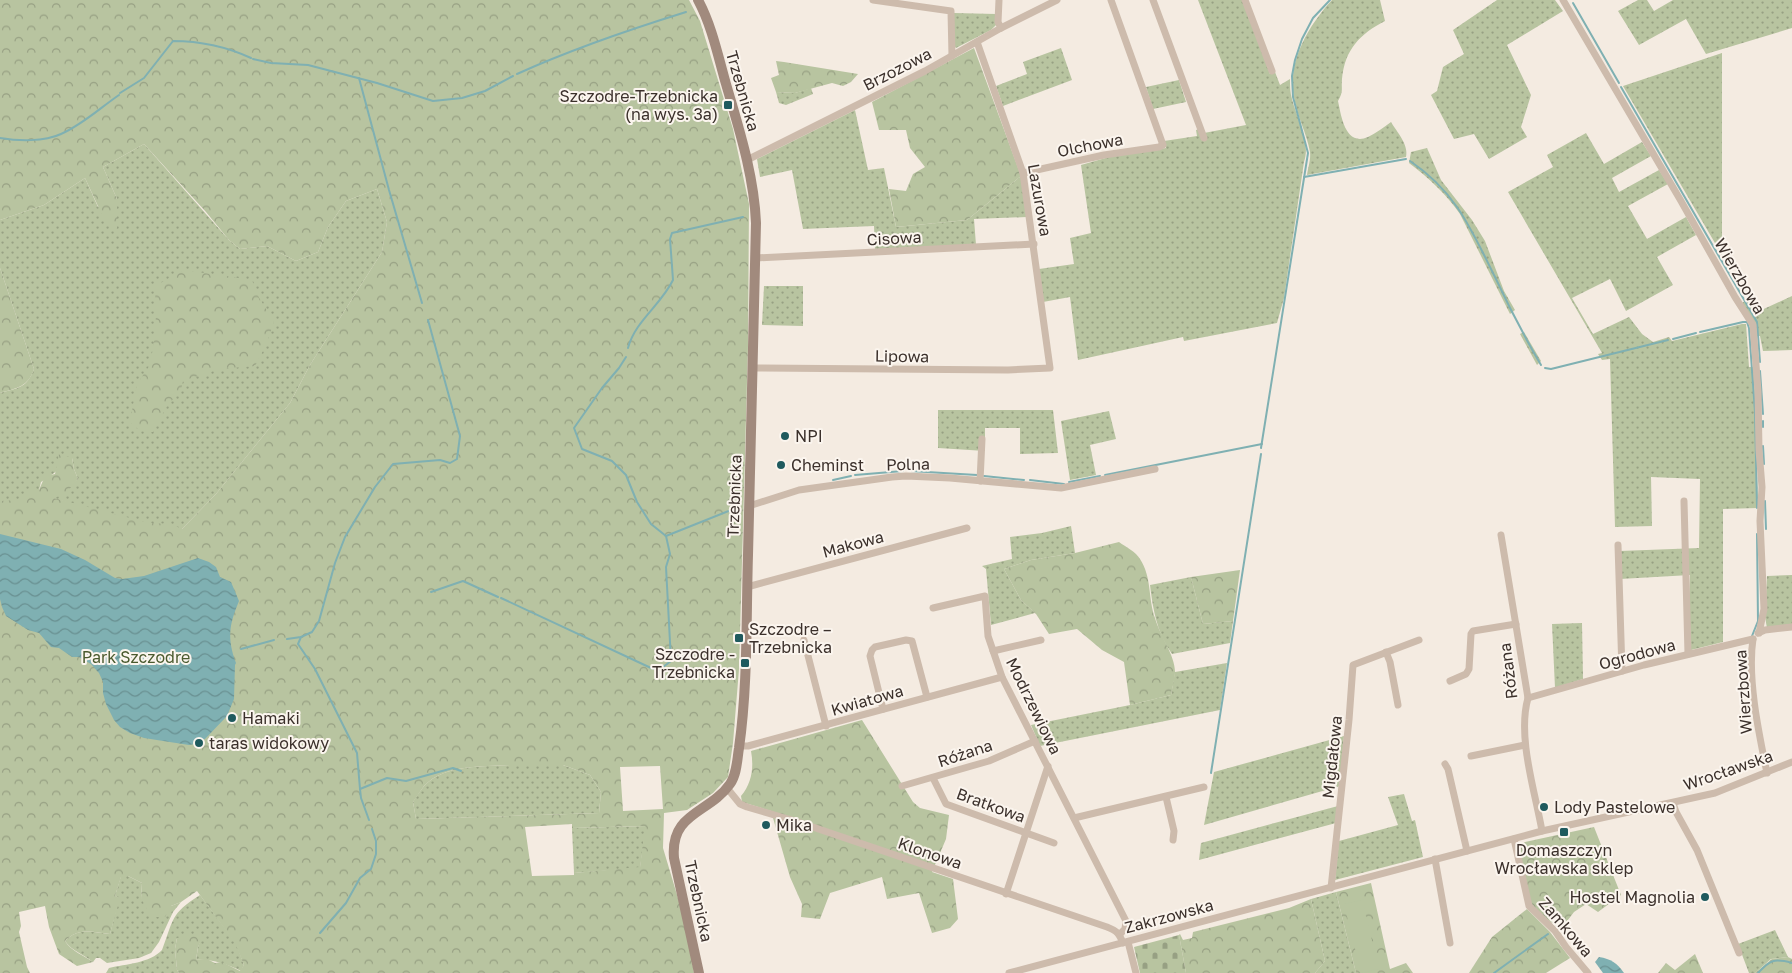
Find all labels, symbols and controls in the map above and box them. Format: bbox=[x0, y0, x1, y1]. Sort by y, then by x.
street label: Brzozowa bbox=[859, 43, 935, 95]
street label: Trzebnicka bbox=[722, 48, 764, 134]
place label: Szczodre-Trzebnicka (na wys. 3a) bbox=[560, 86, 718, 124]
marker: Szczodre-Trzebnicka (na wys. 3a) bbox=[722, 99, 734, 111]
street label: Olchowa bbox=[1055, 129, 1125, 161]
street label: Lazurowa bbox=[1024, 162, 1056, 238]
street label: Cisowa bbox=[866, 227, 922, 249]
street label: Wierzbowa bbox=[1710, 234, 1770, 318]
street label: Lipowa bbox=[875, 346, 929, 366]
place label: NPI bbox=[795, 426, 823, 446]
marker: NPI bbox=[779, 430, 791, 442]
street label: Trzebnicka bbox=[723, 454, 745, 538]
street label: Polna bbox=[886, 454, 930, 474]
place label: Cheminst bbox=[791, 455, 864, 475]
marker: Cheminst bbox=[775, 459, 787, 471]
street label: Makowa bbox=[820, 526, 886, 562]
place label: Szczodre – Trzebnicka bbox=[749, 619, 832, 657]
marker: Szczodre – Trzebnicka bbox=[733, 632, 745, 644]
street label: Ogrodowa bbox=[1597, 634, 1677, 674]
street label: Różana bbox=[1495, 642, 1521, 700]
place label: Szczodre - Trzebnicka bbox=[652, 644, 735, 682]
park label: Park Szczodre bbox=[82, 647, 190, 667]
street label: Wierzbowa bbox=[1730, 649, 1756, 735]
street label: Modrzewiowa bbox=[1002, 654, 1066, 758]
marker: Szczodre - Trzebnicka bbox=[739, 657, 751, 669]
street label: Kwiatowa bbox=[829, 680, 905, 720]
place label: Hamaki bbox=[242, 708, 300, 728]
marker: Hamaki bbox=[226, 712, 238, 724]
street label: Migdałowa bbox=[1318, 715, 1346, 799]
place label: taras widokowy bbox=[209, 733, 329, 753]
street label: Różana bbox=[935, 735, 995, 771]
marker: taras widokowy bbox=[193, 737, 205, 749]
street label: Wrocławska bbox=[1681, 745, 1775, 795]
street label: Bratkowa bbox=[954, 783, 1028, 827]
place label: Lody Pastelowe bbox=[1554, 797, 1675, 817]
marker: Lody Pastelowe bbox=[1538, 801, 1550, 813]
place label: Mika bbox=[776, 815, 812, 835]
marker: Mika bbox=[760, 819, 772, 831]
marker: Domaszczyn Wrocławska sklep bbox=[1558, 826, 1570, 838]
street label: Klonowa bbox=[895, 833, 965, 873]
place label: Domaszczyn Wrocławska sklep bbox=[1495, 840, 1634, 878]
street label: Trzebnicka bbox=[681, 858, 717, 944]
place label: Hostel Magnolia bbox=[1569, 887, 1695, 907]
marker: Hostel Magnolia bbox=[1699, 891, 1711, 903]
street label: Zamkowa bbox=[1535, 893, 1597, 961]
street label: Zakrzowska bbox=[1122, 895, 1216, 937]

